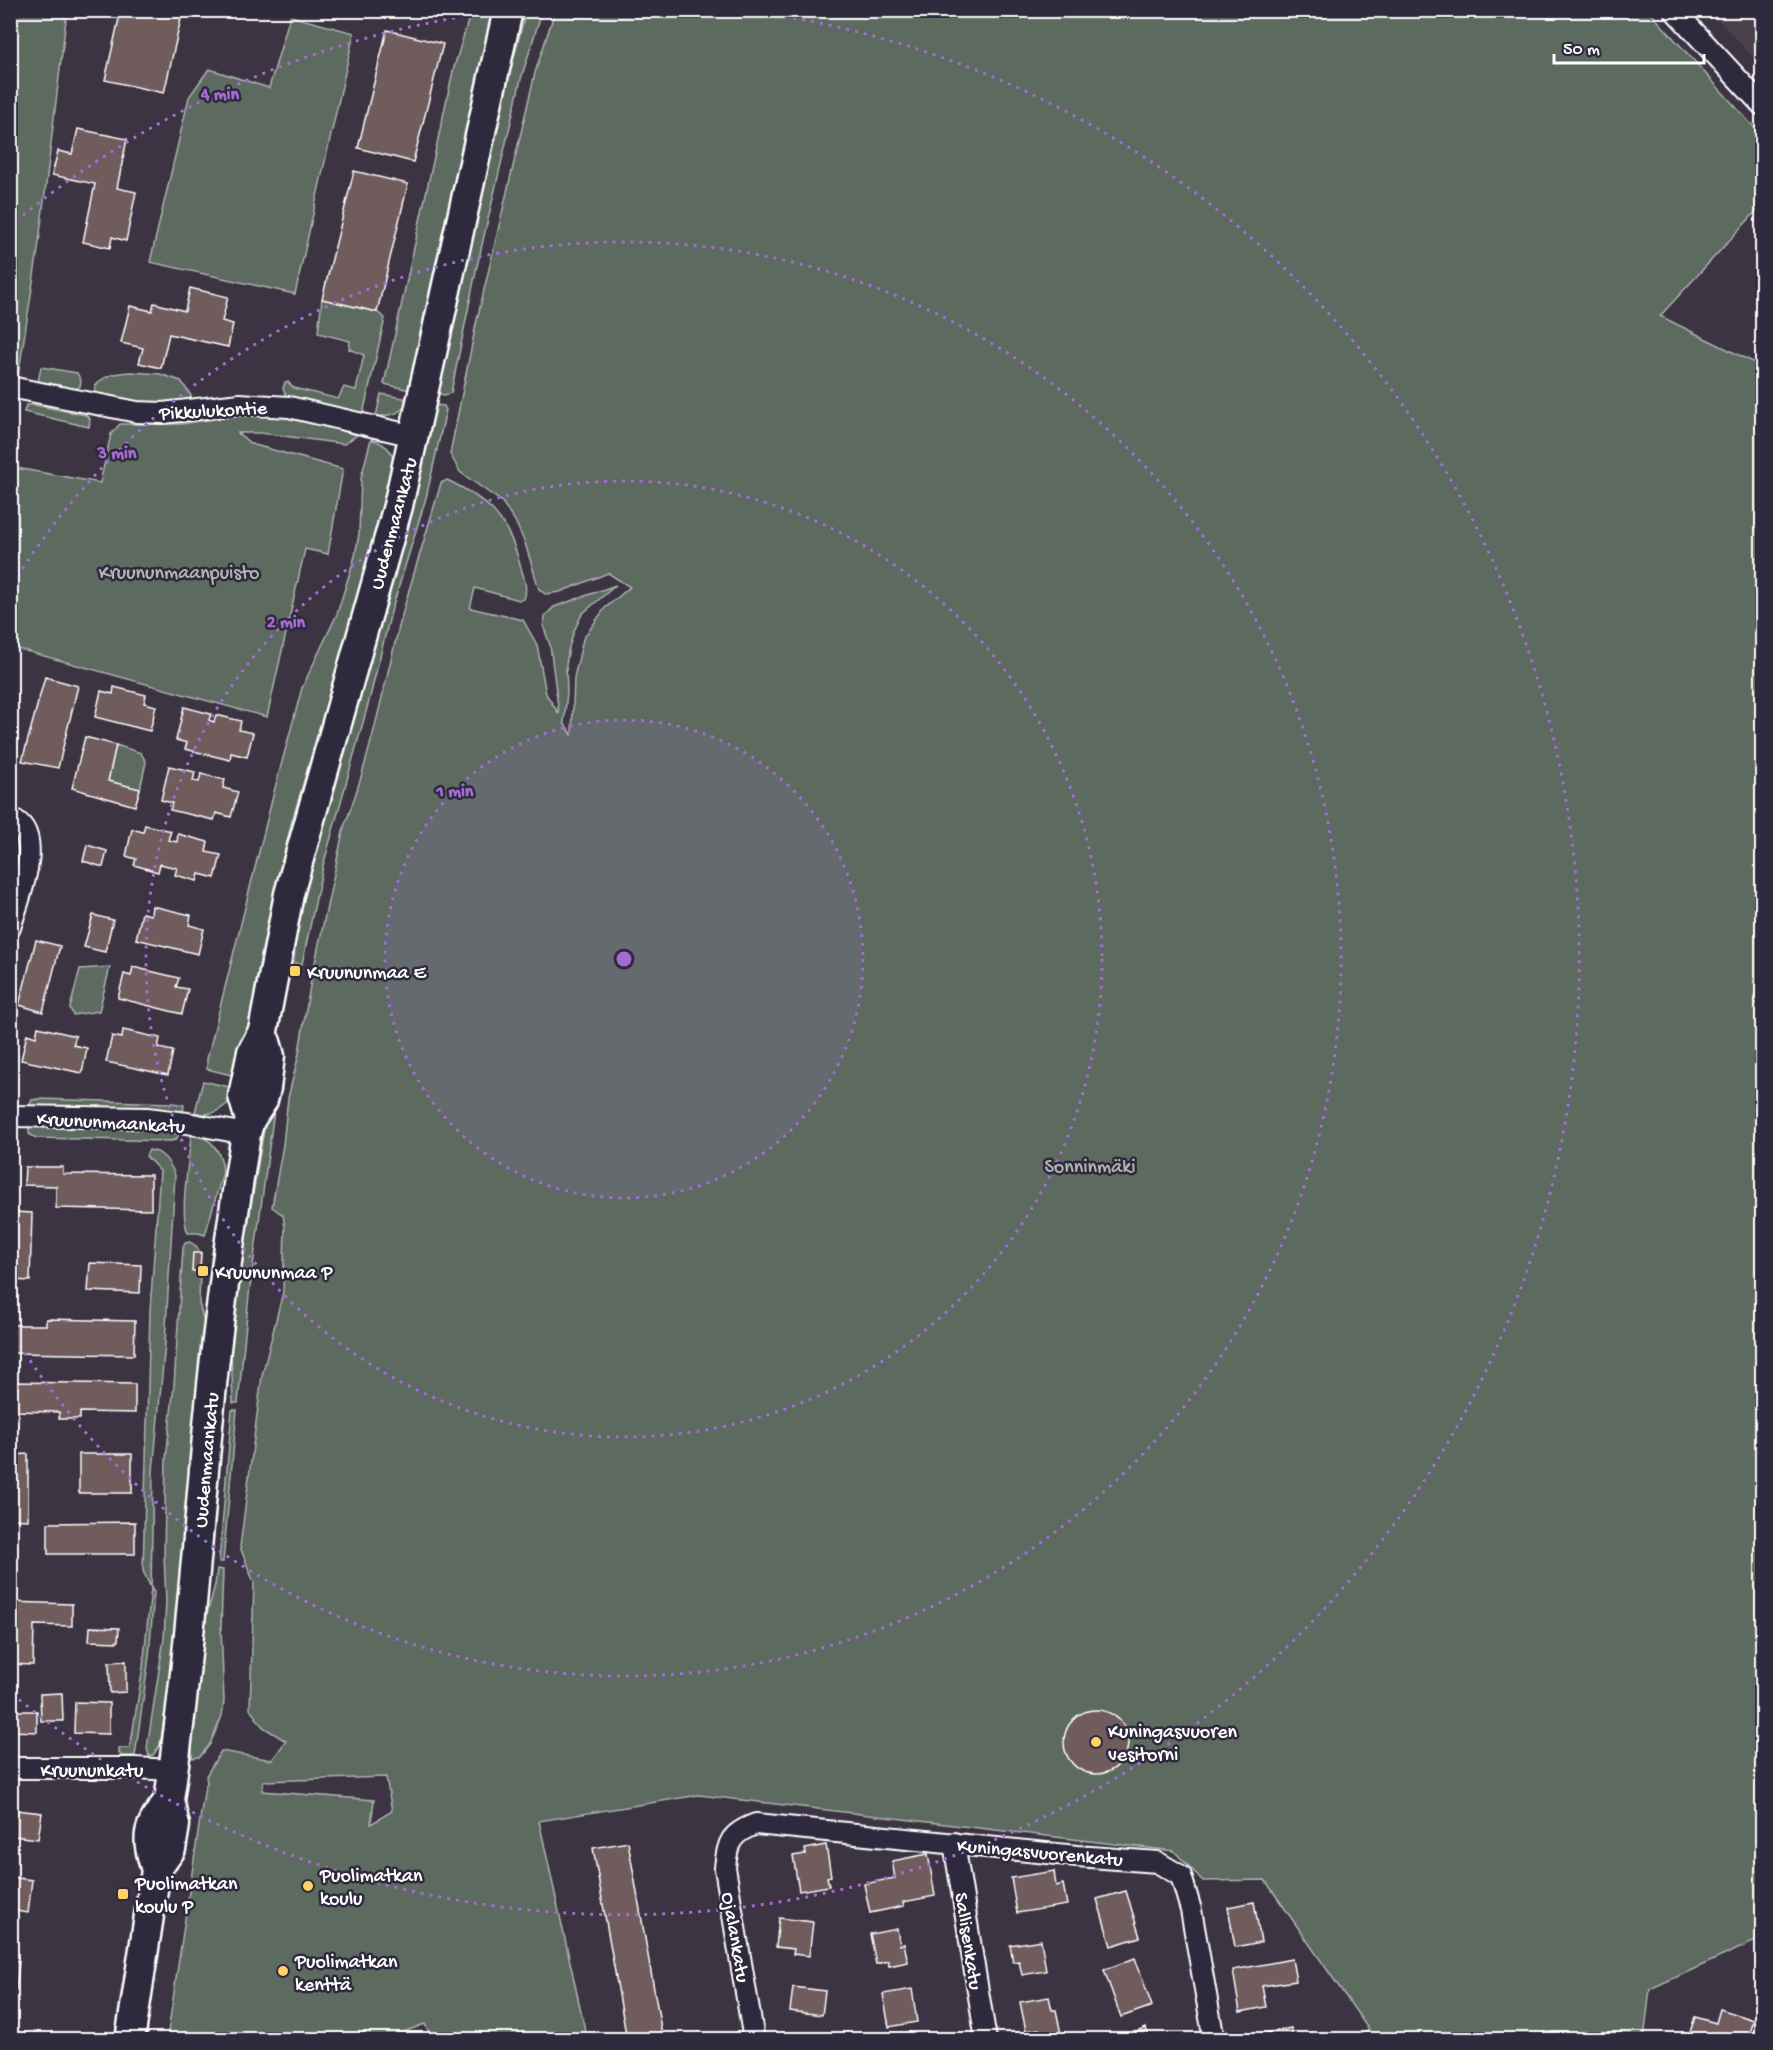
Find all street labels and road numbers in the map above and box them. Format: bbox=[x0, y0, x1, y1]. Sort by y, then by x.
street label: Pikkulukontie bbox=[158, 398, 268, 427]
street label: Uudenmaankatu bbox=[367, 455, 424, 593]
street label: Kruununmaankatu bbox=[36, 1109, 186, 1140]
street label: Uudenmaankatu bbox=[191, 1391, 226, 1529]
street label: Kruununkatu bbox=[41, 1761, 144, 1784]
street label: Kuningasvuorenkatu bbox=[956, 1836, 1124, 1873]
street label: Ojalankatu bbox=[714, 1891, 753, 1985]
street label: Sallisenkatu bbox=[947, 1891, 986, 1992]

